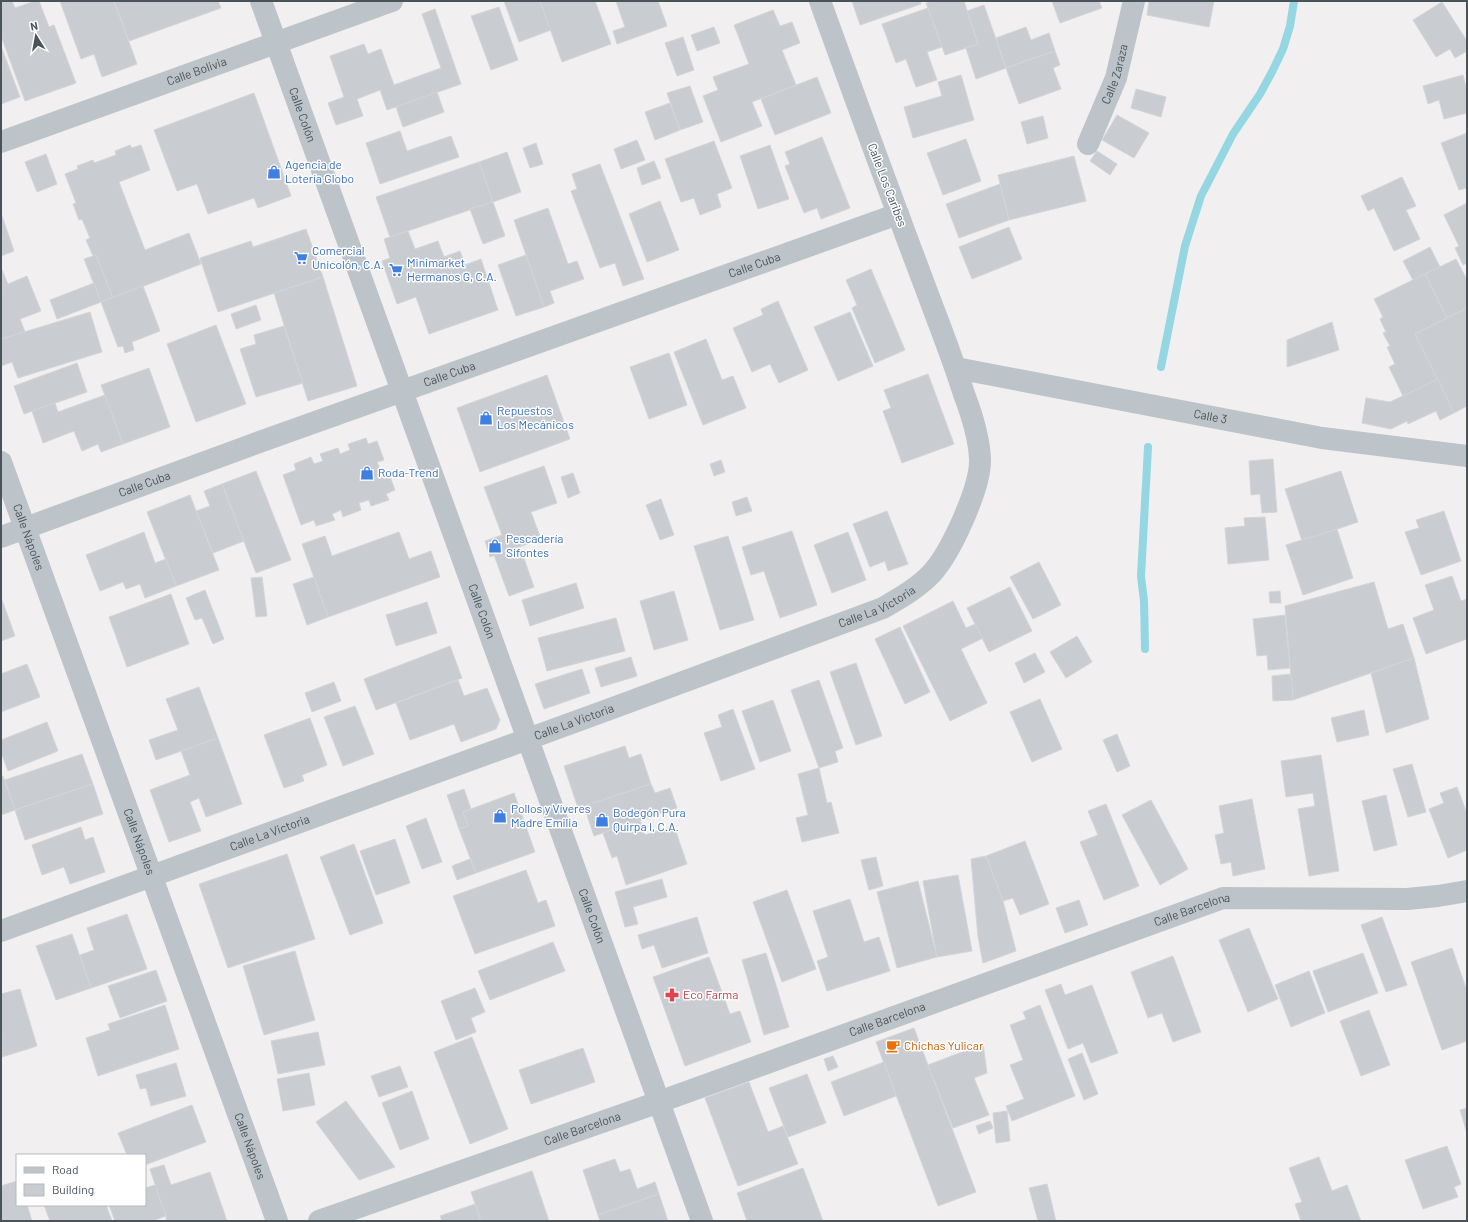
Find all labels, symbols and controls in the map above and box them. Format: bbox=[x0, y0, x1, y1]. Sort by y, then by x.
north arrow bbox=[16, 16, 56, 56]
text: N bbox=[29, 19, 39, 33]
street label: Calle Zaraza bbox=[1098, 43, 1130, 106]
street label: Calle Bolivia bbox=[165, 53, 228, 88]
street label: Calle Colón bbox=[287, 85, 319, 144]
street label: Calle Los Caribes bbox=[866, 141, 910, 229]
place label: Agencia de Lotería Globo bbox=[285, 157, 354, 185]
shop icon: Agencia de Lotería Globo bbox=[266, 164, 282, 180]
place label: Comercial Unicolón, C.A. bbox=[312, 243, 384, 271]
street label: Calle Cuba bbox=[726, 249, 782, 280]
supermarket icon: Comercial Unicolón, C.A. bbox=[293, 250, 309, 266]
place label: Minimarket Hermanos G, C.A. bbox=[407, 255, 497, 283]
supermarket icon: Minimarket Hermanos G, C.A. bbox=[388, 262, 404, 278]
street label: Calle Cuba bbox=[421, 358, 477, 389]
place label: Repuestos Los Mecánicos bbox=[497, 403, 574, 431]
street label: Calle 3 bbox=[1193, 406, 1229, 426]
shop icon: Repuestos Los Mecánicos bbox=[478, 410, 494, 426]
shop icon: Roda-Trend bbox=[359, 465, 375, 481]
place label: Roda-Trend bbox=[378, 465, 438, 479]
street label: Calle Cuba bbox=[116, 467, 172, 499]
street label: Calle Nápoles bbox=[11, 502, 48, 572]
place label: Pescadería Sifontes bbox=[506, 531, 563, 559]
shop icon: Pescadería Sifontes bbox=[487, 538, 503, 554]
street label: Calle Colón bbox=[466, 582, 499, 640]
street label: Calle La Victoria bbox=[836, 582, 917, 630]
street label: Calle La Victoria bbox=[532, 700, 616, 742]
place label: Pollos y Víveres Madre Emilia bbox=[511, 801, 591, 829]
place label: Bodegón Pura Quirpa I, C.A. bbox=[613, 805, 686, 833]
street label: Calle Nápoles bbox=[121, 806, 159, 877]
shop icon: Pollos y Víveres Madre Emilia bbox=[492, 808, 508, 824]
street label: Calle La Victoria bbox=[228, 811, 311, 853]
shop icon: Bodegón Pura Quirpa I, C.A. bbox=[594, 812, 610, 828]
street label: Calle Colón bbox=[576, 886, 609, 945]
street label: Calle Barcelona bbox=[1152, 890, 1230, 928]
pharmacy icon: Eco Farma bbox=[664, 987, 680, 1003]
place label: Eco Farma bbox=[683, 987, 738, 1001]
street label: Calle Barcelona bbox=[847, 998, 927, 1039]
cafe icon: Chichas Yulicar bbox=[885, 1038, 901, 1054]
place label: Chichas Yulicar bbox=[904, 1038, 984, 1052]
street label: Calle Barcelona bbox=[542, 1108, 622, 1148]
street label: Calle Nápoles bbox=[232, 1111, 269, 1181]
legend bbox=[16, 1154, 146, 1206]
text: Road bbox=[52, 1162, 79, 1176]
text: Building bbox=[52, 1182, 94, 1196]

